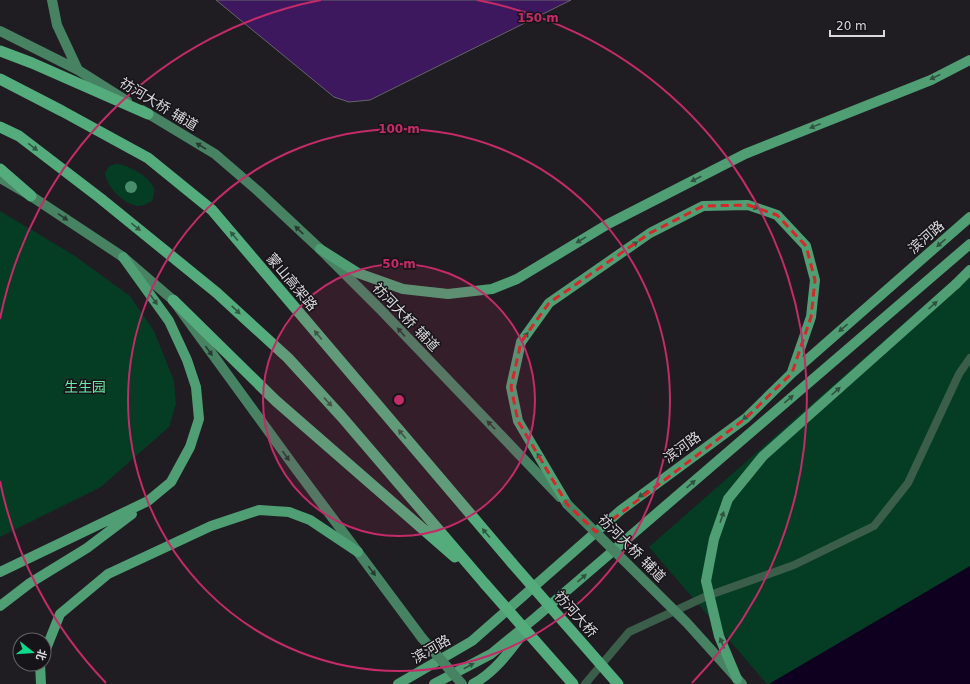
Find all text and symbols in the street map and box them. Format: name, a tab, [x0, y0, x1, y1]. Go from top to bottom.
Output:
text: 150 m	[517, 11, 559, 25]
scale bar	[830, 12, 884, 38]
text: 20 m	[836, 19, 867, 33]
street label: 祊河大桥 辅道	[117, 74, 201, 134]
one-way arrow	[929, 74, 941, 81]
text: 100 m	[378, 122, 420, 136]
one-way arrow	[808, 124, 820, 130]
one-way arrow	[195, 142, 207, 149]
one-way arrow	[28, 143, 39, 151]
one-way arrow	[690, 176, 702, 183]
one-way arrow	[747, 204, 759, 210]
one-way arrow	[58, 213, 69, 221]
street label: 滨河路	[905, 217, 947, 257]
one-way arrow	[130, 222, 141, 231]
one-way arrow	[295, 226, 304, 235]
one-way arrow	[229, 231, 238, 242]
one-way arrow	[575, 237, 587, 244]
one-way arrow	[935, 238, 946, 247]
one-way arrow	[628, 241, 638, 249]
street label: 蒙山高架路	[263, 250, 321, 314]
text: 50 m	[382, 257, 416, 271]
street label: 祊河大桥 辅道	[370, 280, 442, 354]
one-way arrow	[150, 294, 158, 305]
one-way arrow	[928, 300, 938, 310]
one-way arrow	[231, 305, 240, 314]
one-way arrow	[837, 324, 848, 333]
one-way arrow	[397, 327, 406, 337]
one-way arrow	[314, 331, 323, 340]
one-way arrow	[521, 332, 529, 342]
one-way arrow	[205, 345, 214, 356]
park label: 生生园	[64, 379, 106, 395]
one-way arrow	[831, 387, 841, 396]
centre of rings	[392, 393, 406, 407]
one-way arrow	[784, 394, 795, 403]
one-way arrow	[323, 397, 332, 407]
one-way arrow	[742, 411, 752, 421]
one-way arrow	[487, 420, 496, 430]
street label: 滨河路	[660, 428, 704, 466]
one-way arrow	[398, 429, 407, 440]
one-way arrow	[282, 450, 290, 461]
one-way arrow	[536, 453, 544, 463]
one-way arrow	[686, 479, 696, 488]
one-way arrow	[637, 490, 648, 498]
street label: 祊河大桥 辅道	[595, 511, 669, 585]
one-way arrow	[719, 511, 725, 523]
one-way arrow	[482, 528, 491, 539]
one-way arrow	[368, 566, 376, 577]
one-way arrow	[577, 573, 587, 582]
street label: 祊河大桥	[552, 588, 600, 640]
north arrow	[12, 632, 52, 672]
street label: 滨河路	[409, 632, 453, 666]
one-way arrow	[719, 636, 725, 648]
text: 北	[33, 648, 49, 662]
one-way arrow	[463, 662, 474, 669]

